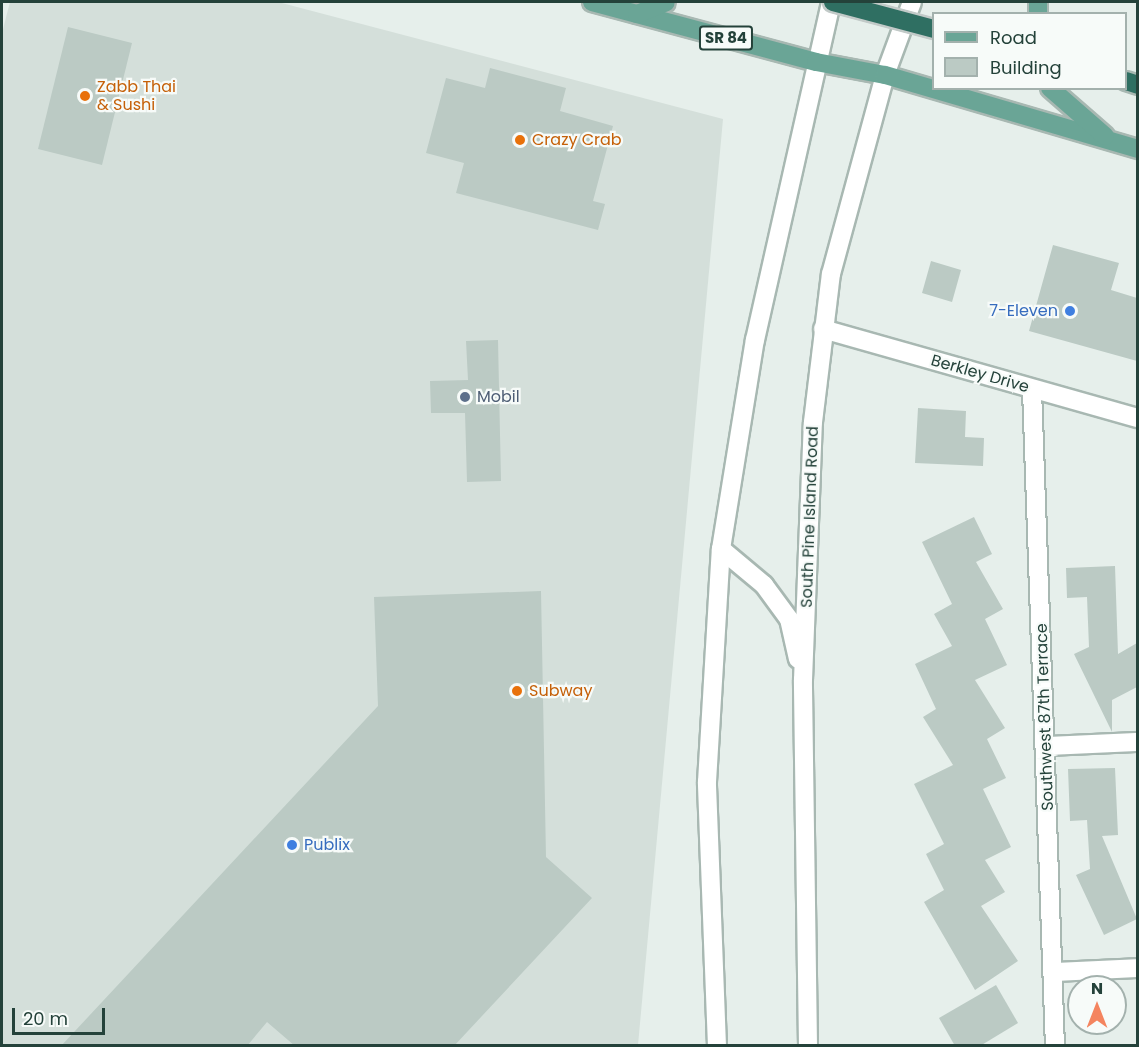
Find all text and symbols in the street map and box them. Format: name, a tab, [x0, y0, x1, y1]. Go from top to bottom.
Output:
legend	[932, 12, 1127, 90]
text: Road	[990, 25, 1037, 50]
road number: SR 84	[698, 26, 754, 50]
text: Building	[990, 55, 1062, 80]
place label: Zabb Thai & Sushi	[97, 77, 176, 115]
marker: Zabb Thai & Sushi	[78, 89, 92, 103]
place label: Crazy Crab	[532, 130, 622, 150]
marker: Crazy Crab	[513, 133, 527, 147]
place label: 7-Eleven	[989, 301, 1058, 321]
marker: 7-Eleven	[1063, 304, 1077, 318]
street label: Berkley Drive	[929, 351, 1031, 397]
place label: Mobil	[477, 387, 520, 407]
marker: Mobil	[458, 390, 472, 404]
street label: South Pine Island Road	[797, 426, 823, 608]
street label: Southwest 87th Terrace	[1032, 623, 1058, 811]
place label: Subway	[529, 681, 592, 701]
marker: Subway	[510, 684, 524, 698]
place label: Publix	[304, 835, 350, 855]
marker: Publix	[285, 838, 299, 852]
north arrow	[1067, 975, 1127, 1035]
text: N	[1091, 977, 1103, 1000]
scale bar	[15, 996, 108, 1034]
text: 20 m	[23, 1006, 68, 1031]

